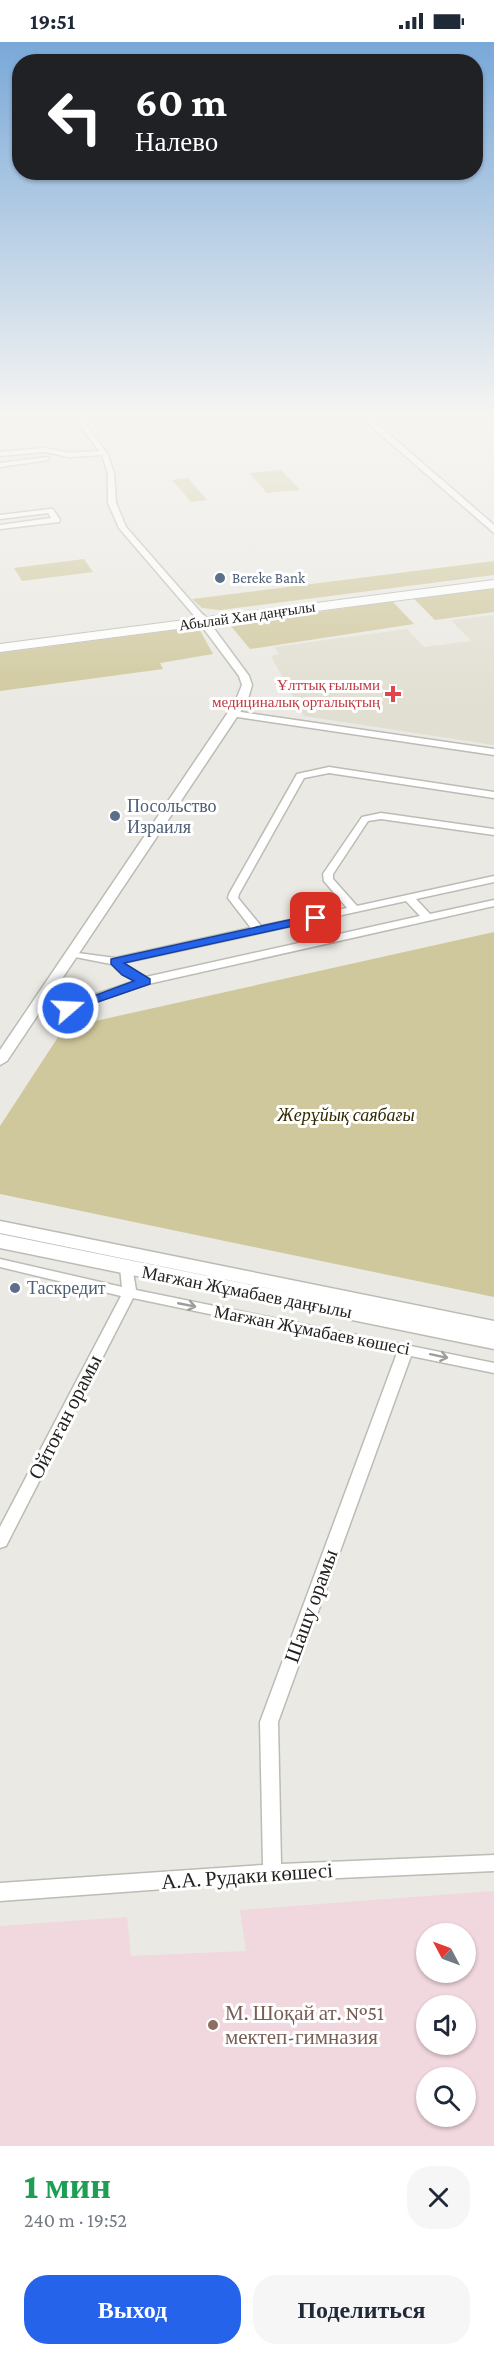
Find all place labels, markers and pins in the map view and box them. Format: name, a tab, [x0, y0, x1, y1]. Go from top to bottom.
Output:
place label: Bereke Bank	[232, 570, 306, 586]
marker: Bereke Bank	[213, 571, 227, 585]
place label: Ұлттық ғылыми медициналық орталықтың	[212, 677, 380, 710]
marker: Ұлттық ғылыми медициналық орталықтың	[384, 685, 402, 703]
place label: Посольство Израиля	[127, 796, 217, 837]
marker: Посольство Израиля	[108, 809, 122, 823]
pin	[290, 892, 341, 943]
place label: Таскредит	[27, 1278, 106, 1298]
marker: Таскредит	[8, 1281, 22, 1295]
place label: М. Шоқай ат. №51 мектеп-гимназия	[225, 2001, 384, 2049]
marker: М. Шоқай ат. №51 мектеп-гимназия	[206, 2018, 220, 2032]

